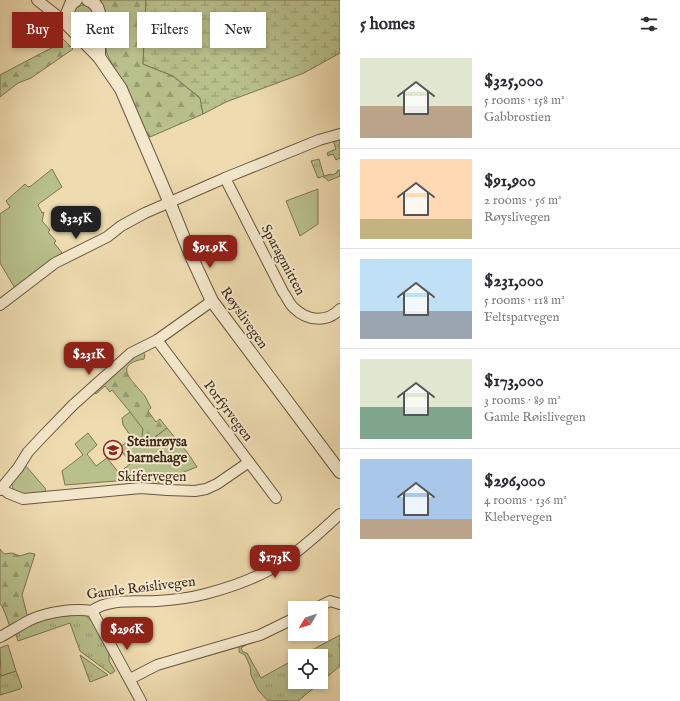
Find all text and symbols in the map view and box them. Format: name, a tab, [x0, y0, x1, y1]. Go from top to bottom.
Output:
chip: Buy	[12, 12, 63, 48]
chip: Rent	[71, 12, 129, 48]
chip: Filters	[137, 12, 202, 48]
chip: New	[210, 12, 266, 48]
icon: filters	[638, 13, 660, 35]
text: 5 homes	[360, 14, 415, 35]
text: $325,000	[484, 71, 543, 92]
icon: home	[392, 74, 440, 122]
text: 5 rooms · 158 m²	[484, 92, 565, 109]
text: Gabbrostien	[484, 109, 551, 126]
text: $91,900	[484, 171, 536, 192]
icon: home	[392, 175, 440, 223]
text: 2 rooms · 56 m²	[484, 192, 562, 209]
pin: $325K	[48, 206, 104, 240]
text: Røyslivegen	[484, 209, 550, 226]
text: $325K	[60, 210, 92, 227]
street label: Sparagmitten	[257, 222, 309, 299]
pin: $91.9K	[177, 235, 243, 269]
text: $91.9K	[192, 239, 228, 256]
text: $231,000	[484, 271, 544, 292]
icon: home	[392, 275, 440, 323]
street label: Røyslivegen	[216, 284, 272, 353]
text: 5 rooms · 118 m²	[484, 292, 565, 309]
text: Feltspatvegen	[484, 309, 559, 326]
pin: $231K	[61, 342, 117, 376]
text: $231K	[73, 346, 105, 363]
text: $173,000	[484, 371, 544, 392]
icon: home	[392, 375, 440, 423]
street label: Porfyrvegen	[199, 377, 257, 445]
text: 3 rooms · 89 m²	[484, 392, 561, 409]
text: Gamle Røislivegen	[484, 409, 586, 426]
place label: Steinrøysa barnehage	[126, 433, 188, 467]
school or university icon: Steinrøysa barnehage	[102, 439, 124, 461]
street label: Skifervegen	[117, 468, 187, 486]
text: $296,000	[484, 471, 546, 492]
icon: home	[392, 475, 440, 523]
text: 4 rooms · 136 m²	[484, 492, 567, 509]
text: Klebervegen	[484, 509, 552, 526]
pin: $173K	[247, 545, 303, 579]
text: $173K	[259, 549, 291, 566]
street label: Gamle Røislivegen	[86, 572, 197, 604]
north arrow	[288, 601, 328, 641]
map controls	[288, 601, 328, 689]
pin: $296K	[99, 617, 155, 651]
text: $296K	[110, 621, 144, 638]
button: locate	[288, 649, 328, 689]

